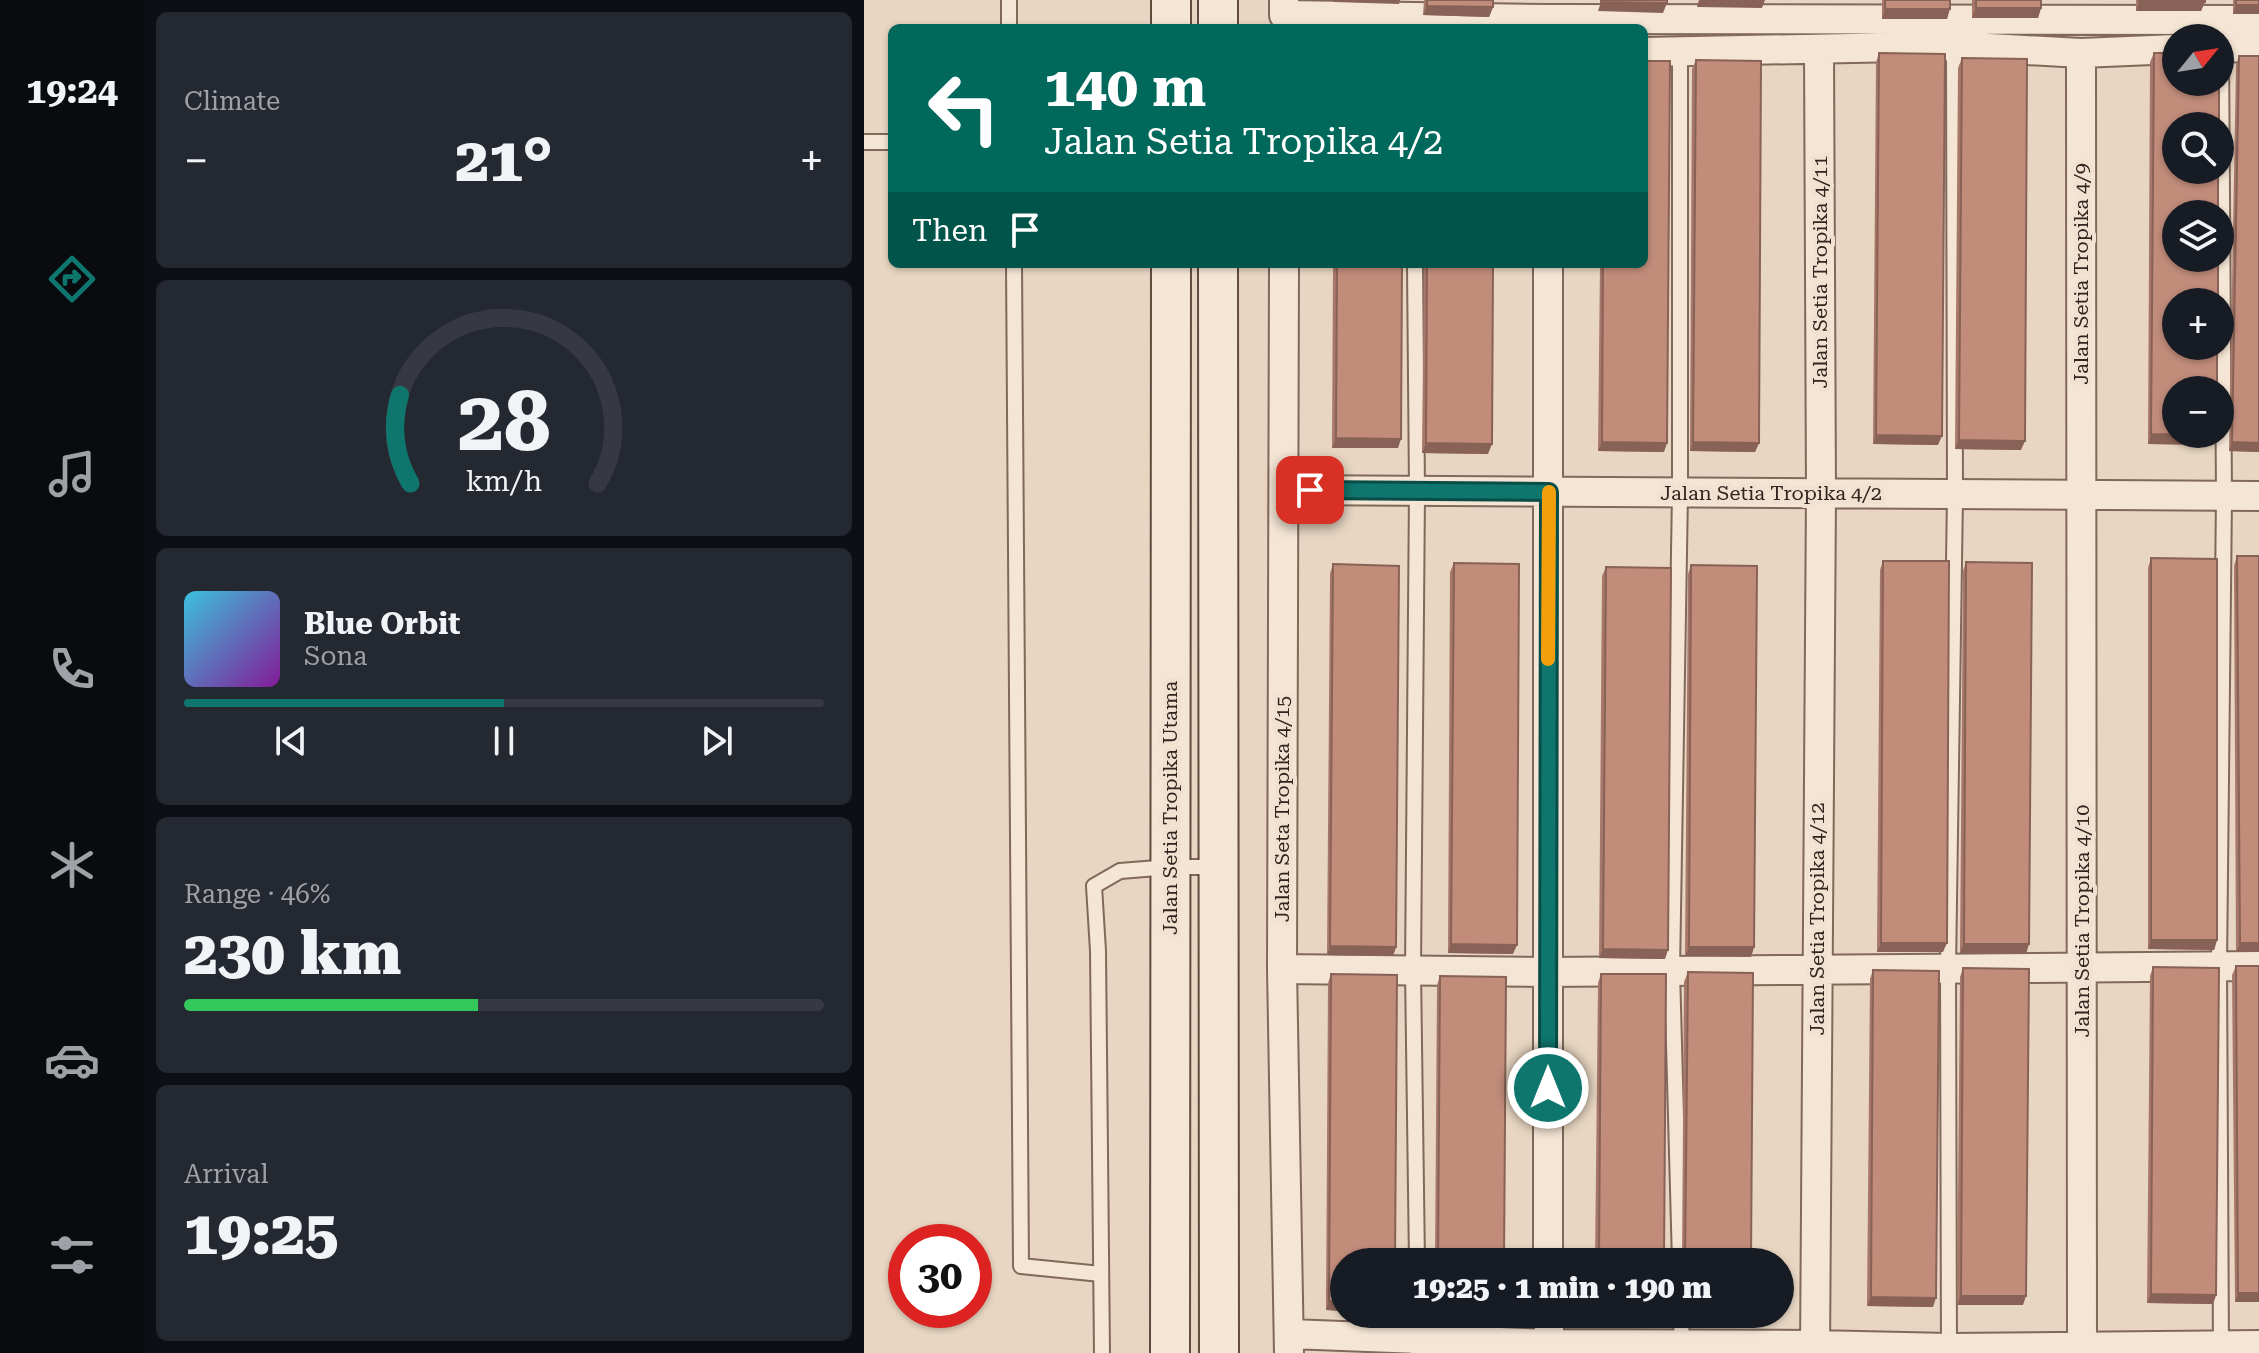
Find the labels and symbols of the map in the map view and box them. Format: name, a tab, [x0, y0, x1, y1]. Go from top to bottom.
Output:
north arrow	[2162, 24, 2234, 96]
street label: Jalan Setia Tropika 4/11	[1808, 156, 1832, 388]
street label: Jalan Setia Tropika 4/9	[2069, 163, 2093, 385]
pin	[1276, 456, 1344, 524]
street label: Jalan Setia Tropika 4/2	[1660, 481, 1882, 505]
street label: Jalan Setia Tropika Utama	[1158, 681, 1182, 935]
street label: Jalan Seta Tropika 4/15	[1270, 696, 1294, 922]
street label: Jalan Setia Tropika 4/12	[1805, 803, 1829, 1035]
street label: Jalan Setia Tropika 4/10	[2070, 805, 2094, 1037]
position arrow	[1506, 1046, 1590, 1130]
speed limit sign: 30	[888, 1224, 992, 1328]

